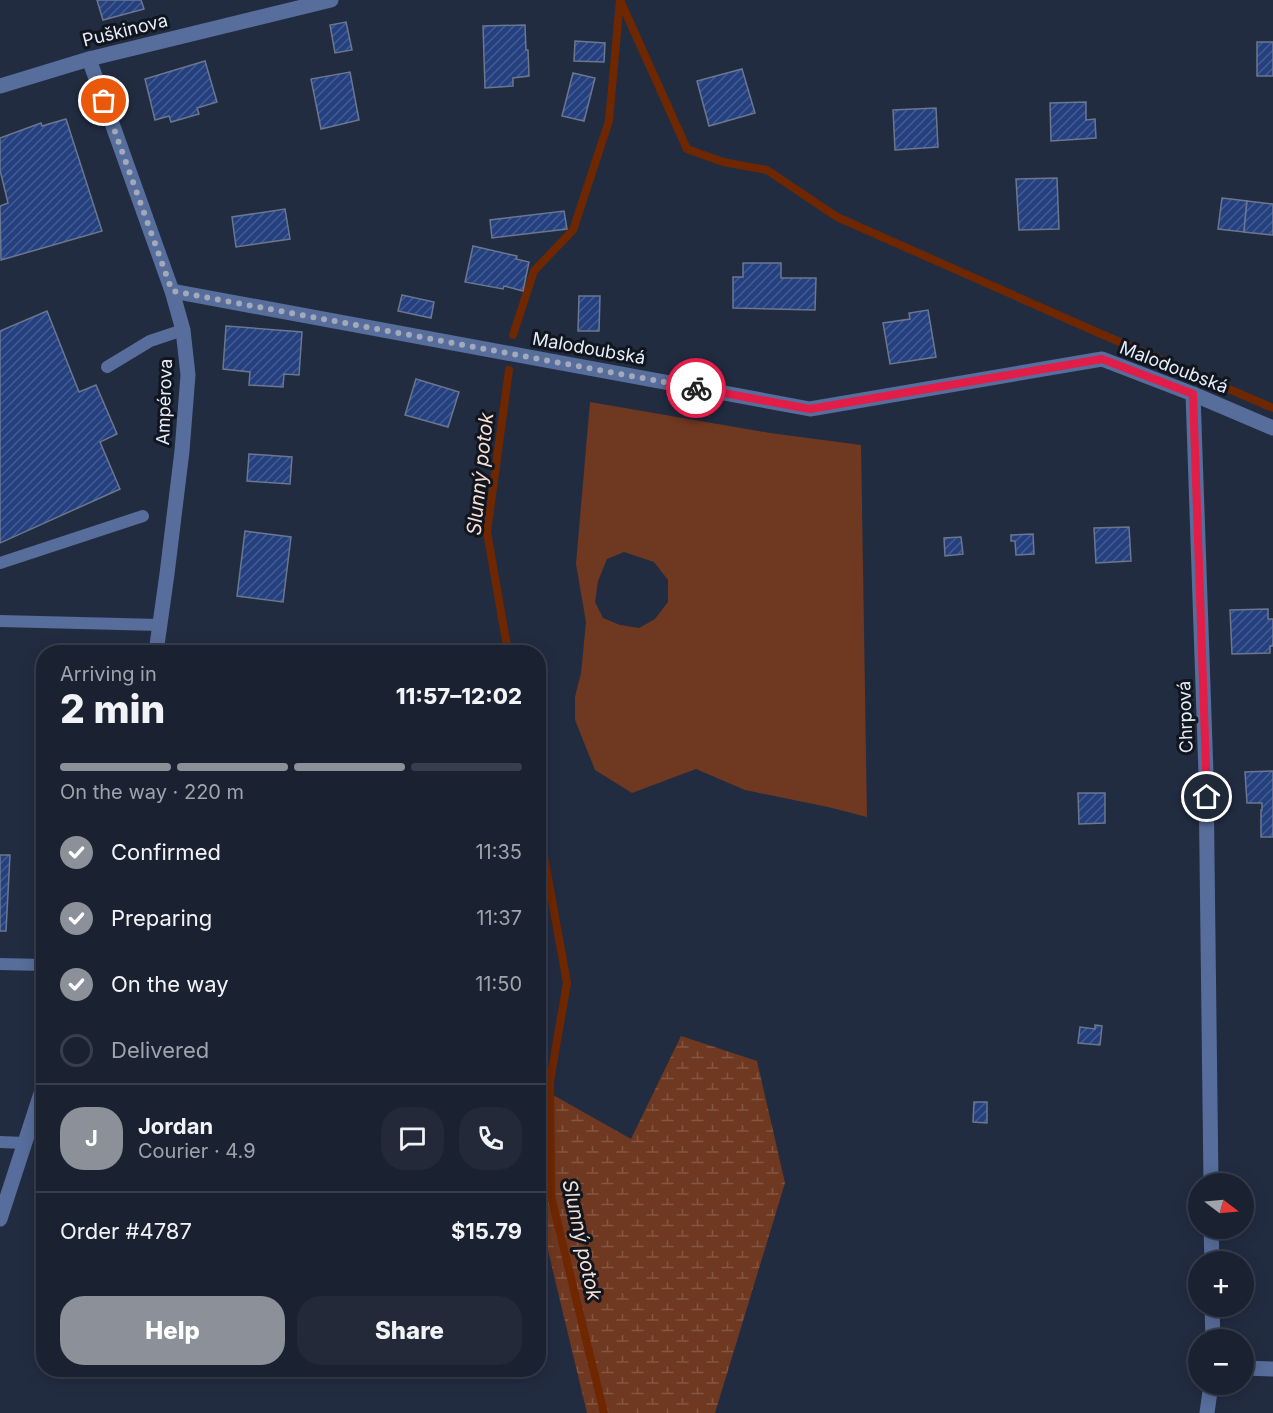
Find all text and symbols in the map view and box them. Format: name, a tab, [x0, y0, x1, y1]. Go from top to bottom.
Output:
street label: Puškinova	[80, 9, 170, 51]
pin	[78, 75, 129, 126]
icon: bag	[87, 84, 120, 117]
street label: Malodoubská	[531, 328, 647, 368]
street label: Malodoubská	[1117, 337, 1231, 397]
street label: Ampérova	[152, 358, 176, 446]
courier	[666, 358, 726, 418]
icon: bike	[680, 372, 713, 405]
water label: Slunný potok	[462, 410, 498, 537]
text: Arriving in	[60, 662, 157, 686]
street label: Chrpová	[1173, 680, 1197, 754]
text: 11:57–12:02	[396, 683, 522, 709]
text: 2 min	[60, 685, 165, 732]
pin	[1181, 771, 1232, 822]
text: On the way · 220 m	[60, 780, 244, 804]
icon: home	[1190, 780, 1223, 813]
icon: check	[60, 836, 93, 869]
text: Confirmed	[111, 839, 221, 865]
text: 11:35	[475, 840, 522, 864]
icon: check	[60, 902, 93, 935]
text: Preparing	[111, 905, 212, 931]
text: 11:37	[476, 906, 522, 930]
icon: check	[60, 968, 93, 1001]
text: On the way	[111, 971, 229, 997]
text: 11:50	[475, 972, 522, 996]
text: Delivered	[111, 1037, 209, 1063]
button: chat	[381, 1107, 444, 1170]
button: phone	[459, 1107, 522, 1170]
text: Jordan	[138, 1113, 213, 1139]
text: J	[85, 1125, 98, 1151]
text: Courier · 4.9	[138, 1139, 256, 1163]
north arrow	[1188, 1173, 1254, 1239]
map controls	[1188, 1173, 1254, 1395]
water label: Slunný potok	[557, 1177, 607, 1304]
text: Order #4787	[60, 1218, 192, 1244]
text: $15.79	[451, 1218, 522, 1244]
button: +	[1188, 1251, 1254, 1317]
button: Help	[60, 1296, 285, 1365]
button: Share	[297, 1296, 522, 1365]
button: −	[1188, 1329, 1254, 1395]

